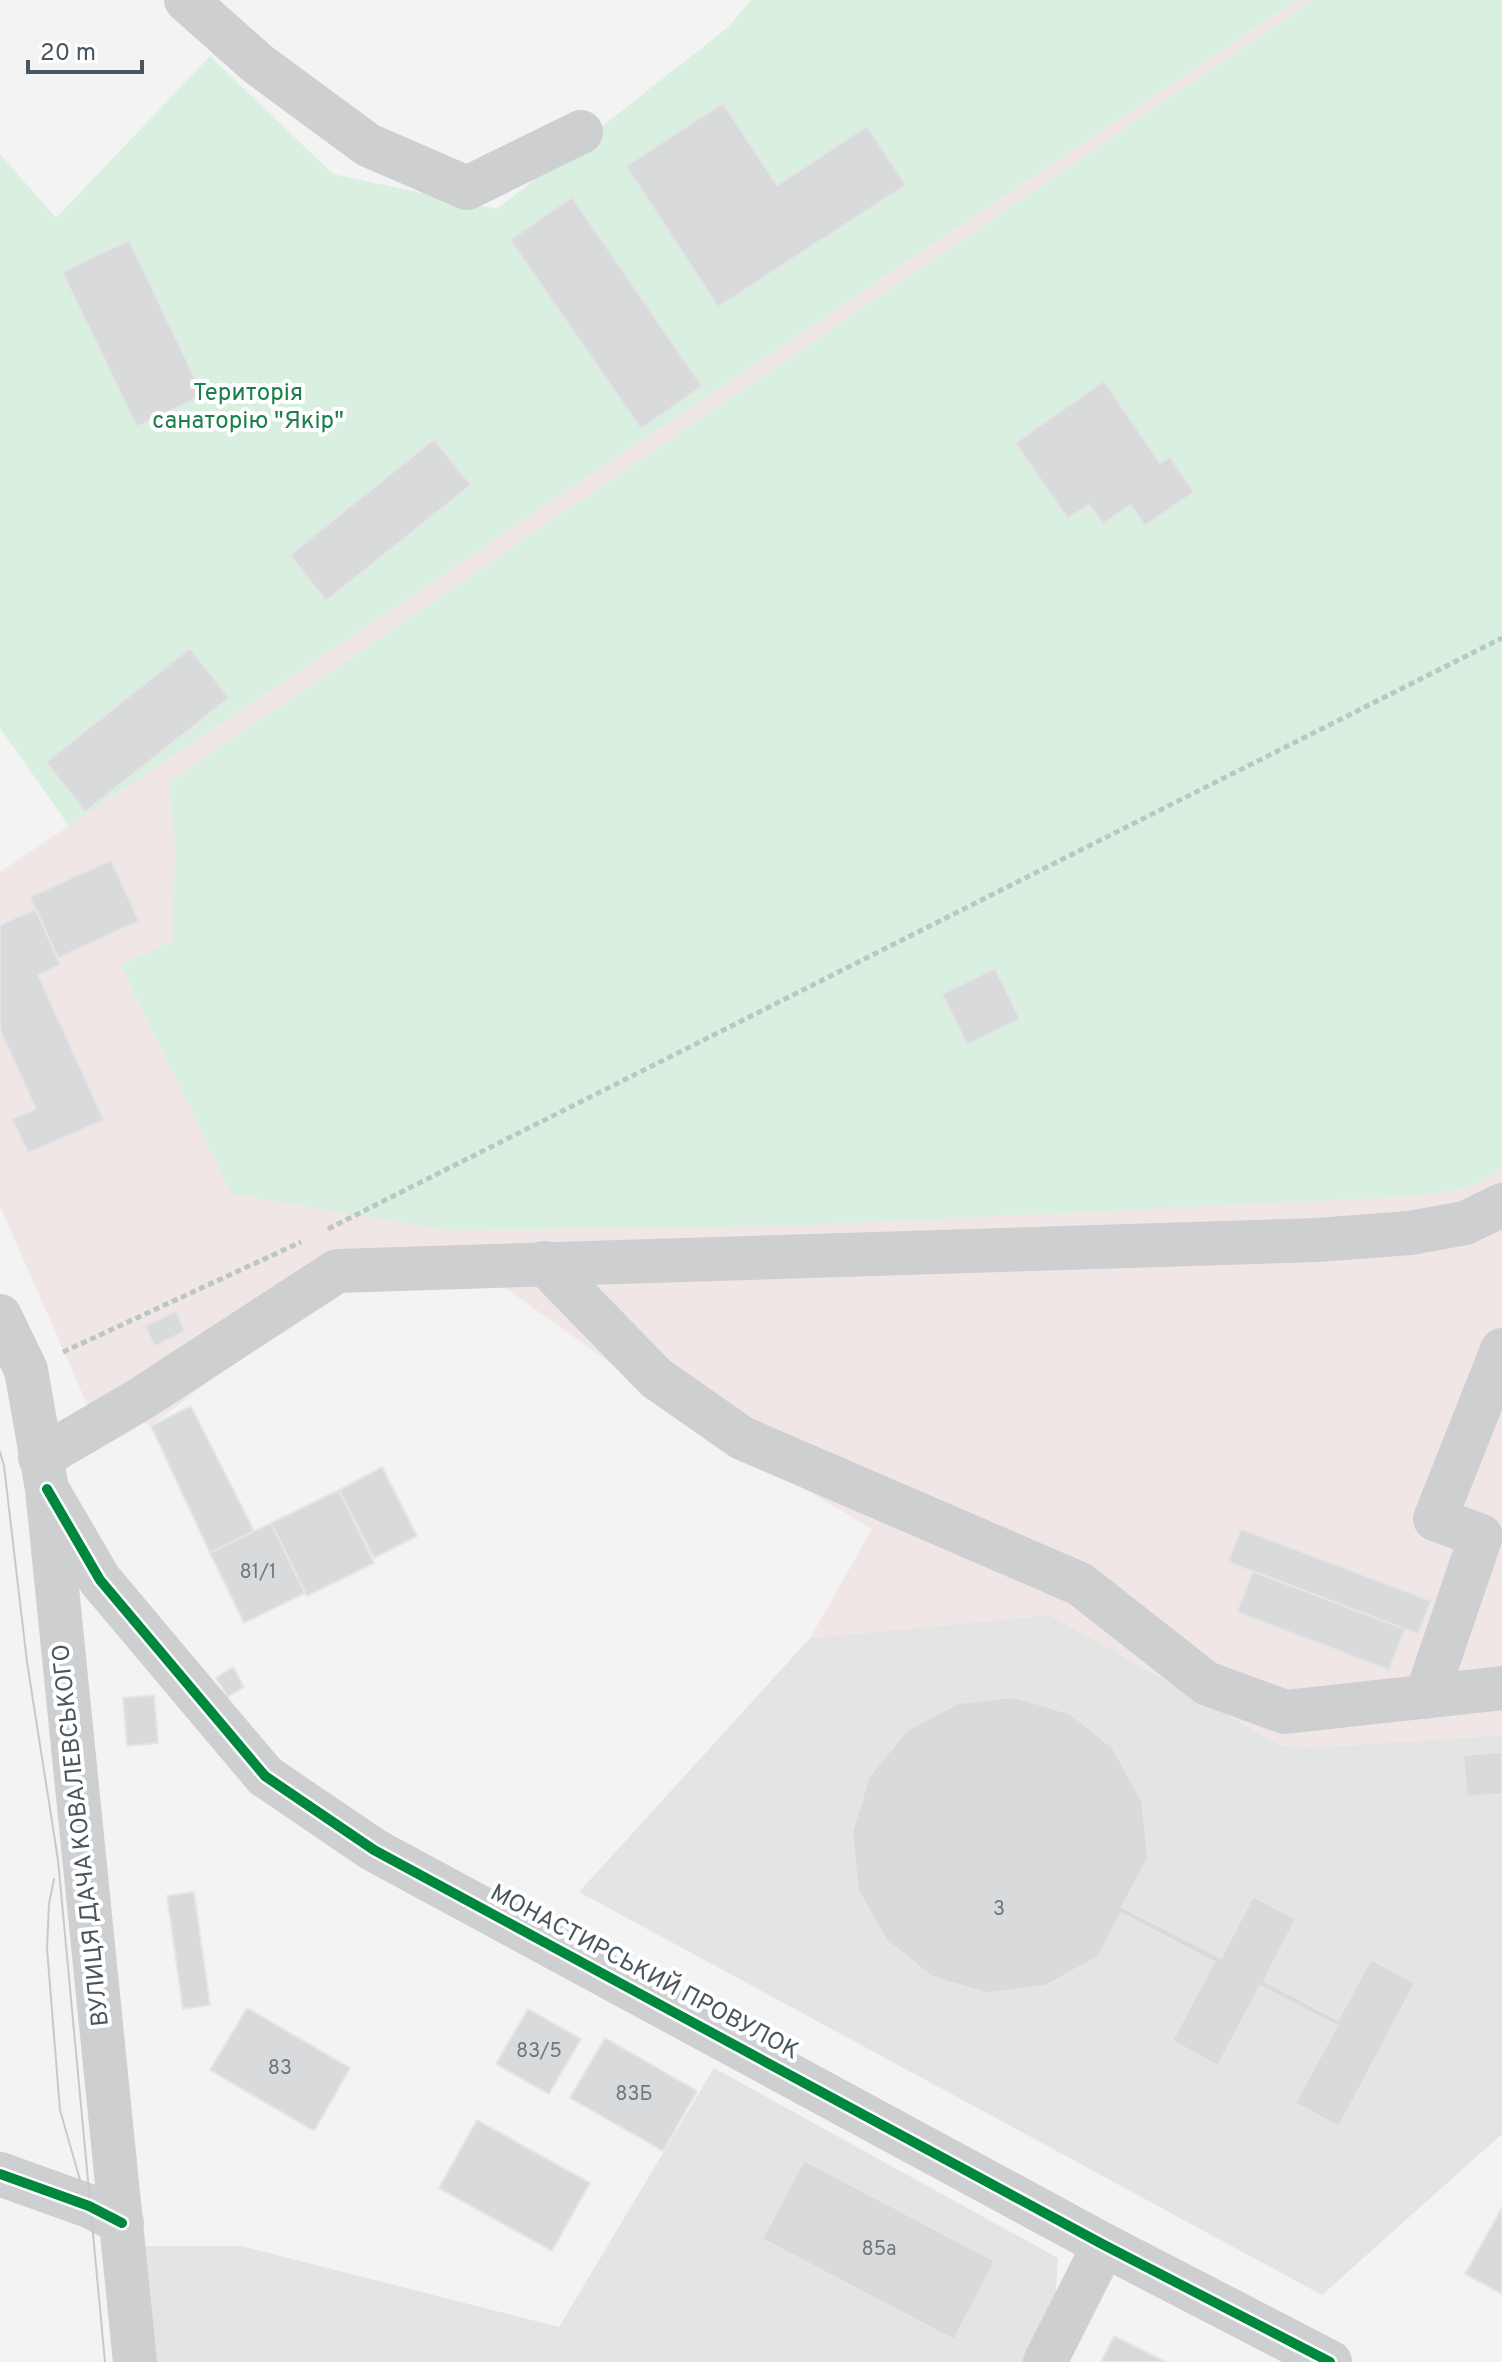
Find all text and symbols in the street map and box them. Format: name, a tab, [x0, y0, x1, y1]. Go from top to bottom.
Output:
scale bar	[28, 24, 142, 74]
text: 20 m	[40, 39, 96, 69]
park label: Територія санаторію "Якір"	[152, 379, 344, 437]
house number: 81/1	[240, 1560, 276, 1586]
street label: ВУЛИЦЯ ДАЧА КОВАЛЕВСЬКОГО	[47, 1642, 117, 2028]
street label: МОНАСТИРСЬКИЙ ПРОВУЛОК	[484, 1877, 805, 2067]
house number: 3	[993, 1897, 1005, 1923]
house number: 83/5	[516, 2039, 562, 2065]
house number: 83	[268, 2056, 292, 2082]
house number: 83Б	[615, 2082, 653, 2108]
house number: 85а	[861, 2237, 897, 2263]

